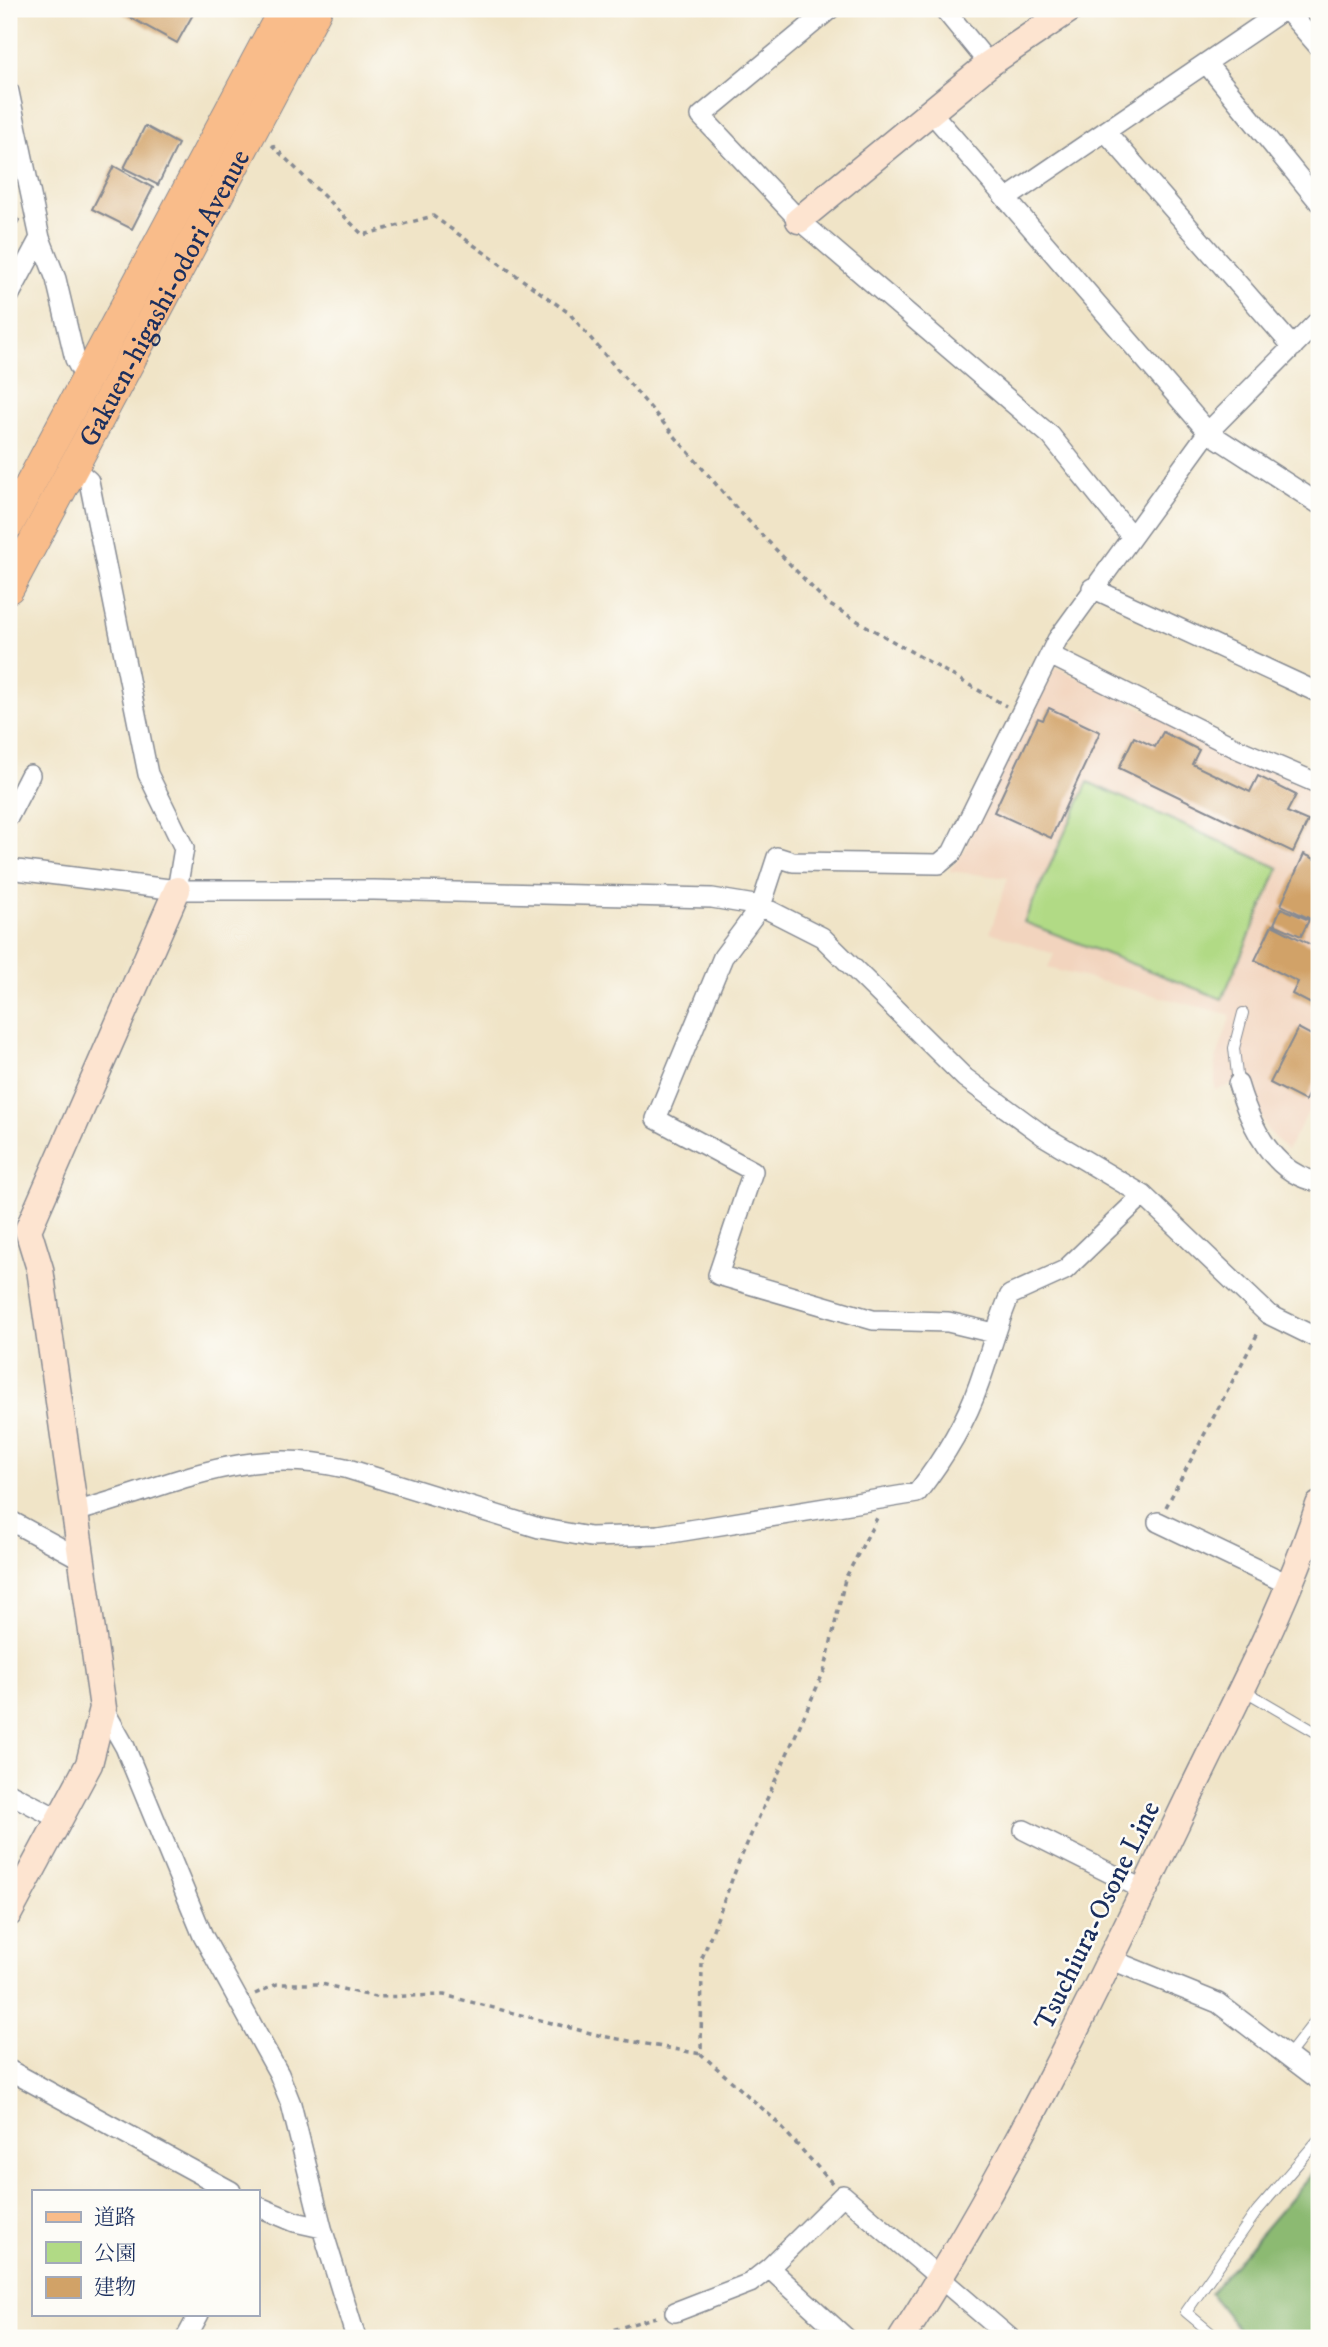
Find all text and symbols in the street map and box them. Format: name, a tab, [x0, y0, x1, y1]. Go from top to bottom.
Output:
street label: Gakuen-higashi-odori Avenue	[71, 143, 258, 453]
street label: Tsuchiura-Osone Line	[1027, 1795, 1168, 2036]
legend	[32, 2190, 259, 2316]
text: 道路	[94, 2205, 136, 2231]
text: 公園	[94, 2241, 136, 2267]
text: 建物	[94, 2275, 136, 2301]

